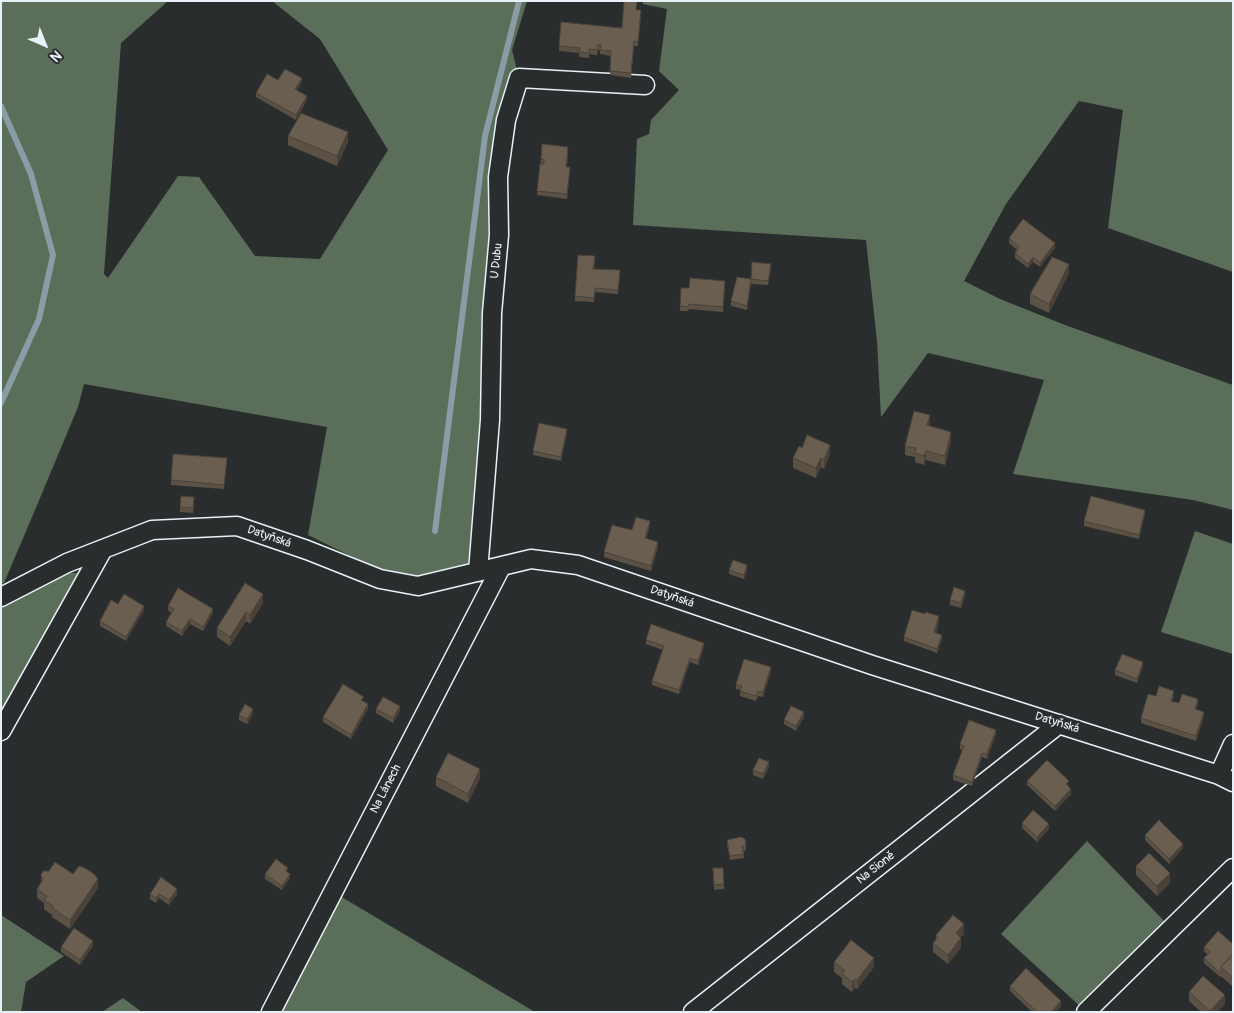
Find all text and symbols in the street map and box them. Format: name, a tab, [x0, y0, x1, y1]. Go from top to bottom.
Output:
north arrow	[20, 20, 70, 70]
text: N	[46, 47, 65, 66]
street label: U Dubu	[488, 242, 506, 280]
street label: Datyňská	[245, 523, 293, 551]
street label: Datyňská	[648, 583, 696, 611]
street label: Datyňská	[1033, 709, 1081, 737]
street label: Na Lánech	[368, 762, 404, 816]
street label: Na Sioně	[854, 848, 898, 888]

